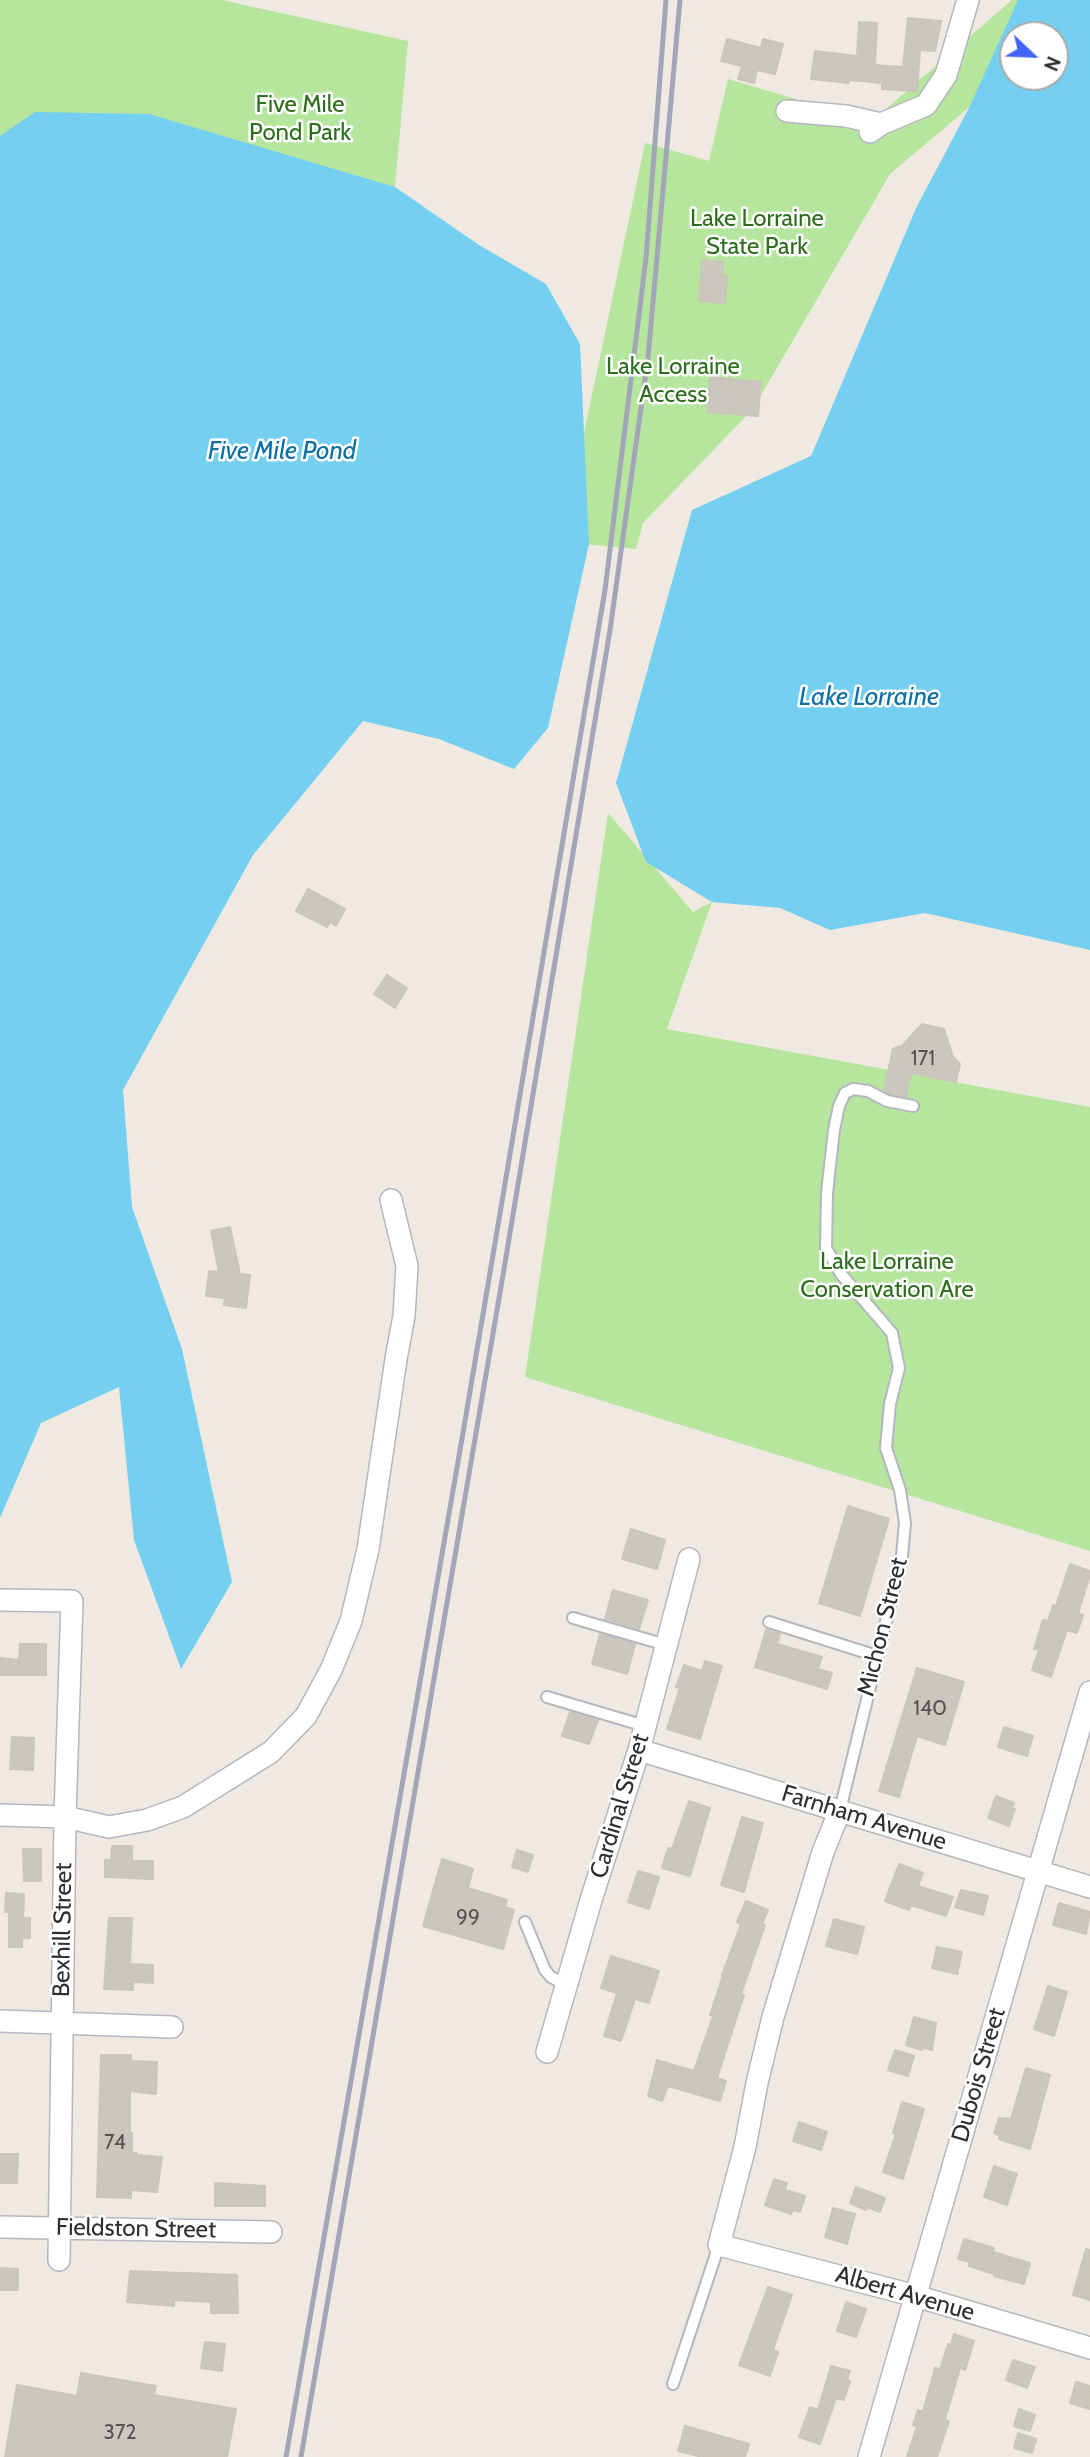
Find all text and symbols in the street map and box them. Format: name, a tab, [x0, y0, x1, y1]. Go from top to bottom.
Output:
north arrow	[999, 21, 1069, 91]
text: N	[1039, 53, 1065, 74]
park label: Five Mile Pond Park	[249, 91, 351, 147]
park label: Lake Lorraine State Park	[690, 205, 824, 261]
park label: Lake Lorraine Access	[606, 353, 740, 409]
water label: Five Mile Pond	[208, 435, 356, 467]
water label: Lake Lorraine	[799, 681, 939, 713]
house number: 171	[911, 1046, 935, 1072]
park label: Lake Lorraine Conservation Are	[800, 1248, 974, 1304]
street label: Michon Street	[852, 1555, 914, 1699]
house number: 140	[913, 1696, 947, 1722]
street label: Cardinal Street	[584, 1730, 656, 1882]
street label: Farnham Avenue	[778, 1779, 950, 1857]
street label: Bexhill Street	[47, 1863, 79, 1997]
house number: 99	[456, 1905, 480, 1931]
street label: Dubois Street	[946, 2004, 1012, 2146]
house number: 74	[104, 2130, 126, 2156]
street label: Fieldston Street	[56, 2213, 216, 2245]
street label: Albert Avenue	[832, 2260, 978, 2328]
house number: 372	[104, 2420, 136, 2446]

